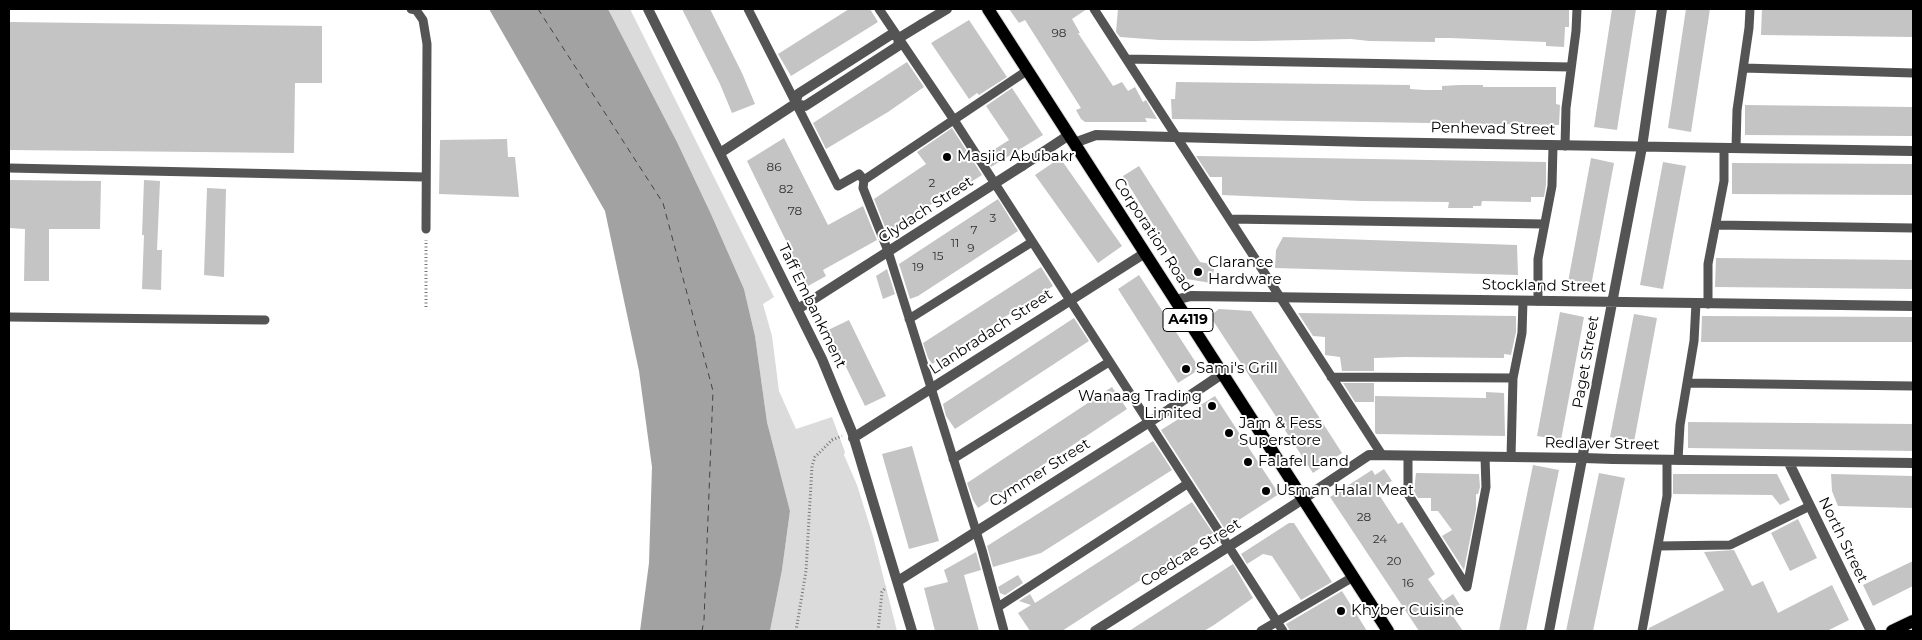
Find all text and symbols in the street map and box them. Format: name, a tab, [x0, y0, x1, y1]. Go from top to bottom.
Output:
house number: 98	[1052, 26, 1066, 40]
street label: Penhevad Street	[1430, 119, 1556, 139]
place label: Masjid Abubakr	[957, 148, 1075, 166]
marker: Masjid Abubakr	[941, 151, 953, 163]
house number: 86	[767, 160, 781, 174]
street label: Clydach Street	[875, 173, 977, 247]
street label: Corporation Road	[1109, 175, 1197, 295]
house number: 2	[929, 176, 935, 190]
house number: 82	[779, 182, 793, 196]
house number: 78	[788, 204, 802, 218]
house number: 3	[990, 211, 996, 225]
house number: 7	[970, 223, 978, 237]
house number: 11	[951, 236, 959, 250]
street label: Taff Embankment	[774, 241, 850, 371]
house number: 9	[967, 241, 975, 255]
house number: 15	[932, 249, 944, 263]
place label: Clarance Hardware	[1208, 254, 1282, 289]
house number: 19	[912, 260, 924, 274]
marker: Clarance Hardware	[1192, 266, 1204, 278]
street label: Stockland Street	[1482, 276, 1606, 296]
street label: Llanbradach Street	[926, 285, 1056, 379]
road number: A4119	[1163, 308, 1213, 332]
street label: Paget Street	[1569, 314, 1603, 410]
place label: Sami's Grill	[1196, 360, 1278, 378]
marker: Sami's Grill	[1180, 363, 1192, 375]
place label: Wanaag Trading Limited	[1078, 388, 1202, 423]
marker: Wanaag Trading Limited	[1206, 400, 1218, 412]
place label: Jam & Fess Superstore	[1239, 415, 1322, 450]
marker: Jam & Fess Superstore	[1223, 427, 1235, 439]
street label: Redlaver Street	[1544, 434, 1660, 454]
street label: Cymmer Street	[986, 435, 1094, 511]
place label: Falafel Land	[1258, 453, 1349, 471]
marker: Falafel Land	[1242, 456, 1254, 468]
place label: Usman Halal Meat	[1276, 482, 1414, 500]
marker: Usman Halal Meat	[1260, 485, 1272, 497]
street label: North Street	[1814, 494, 1872, 586]
house number: 28	[1357, 510, 1371, 524]
street label: Coedcae Street	[1138, 515, 1244, 591]
house number: 24	[1373, 532, 1387, 546]
house number: 20	[1387, 554, 1401, 568]
house number: 16	[1402, 576, 1414, 590]
place label: Khyber Cuisine	[1351, 602, 1464, 620]
marker: Khyber Cuisine	[1335, 605, 1347, 617]

